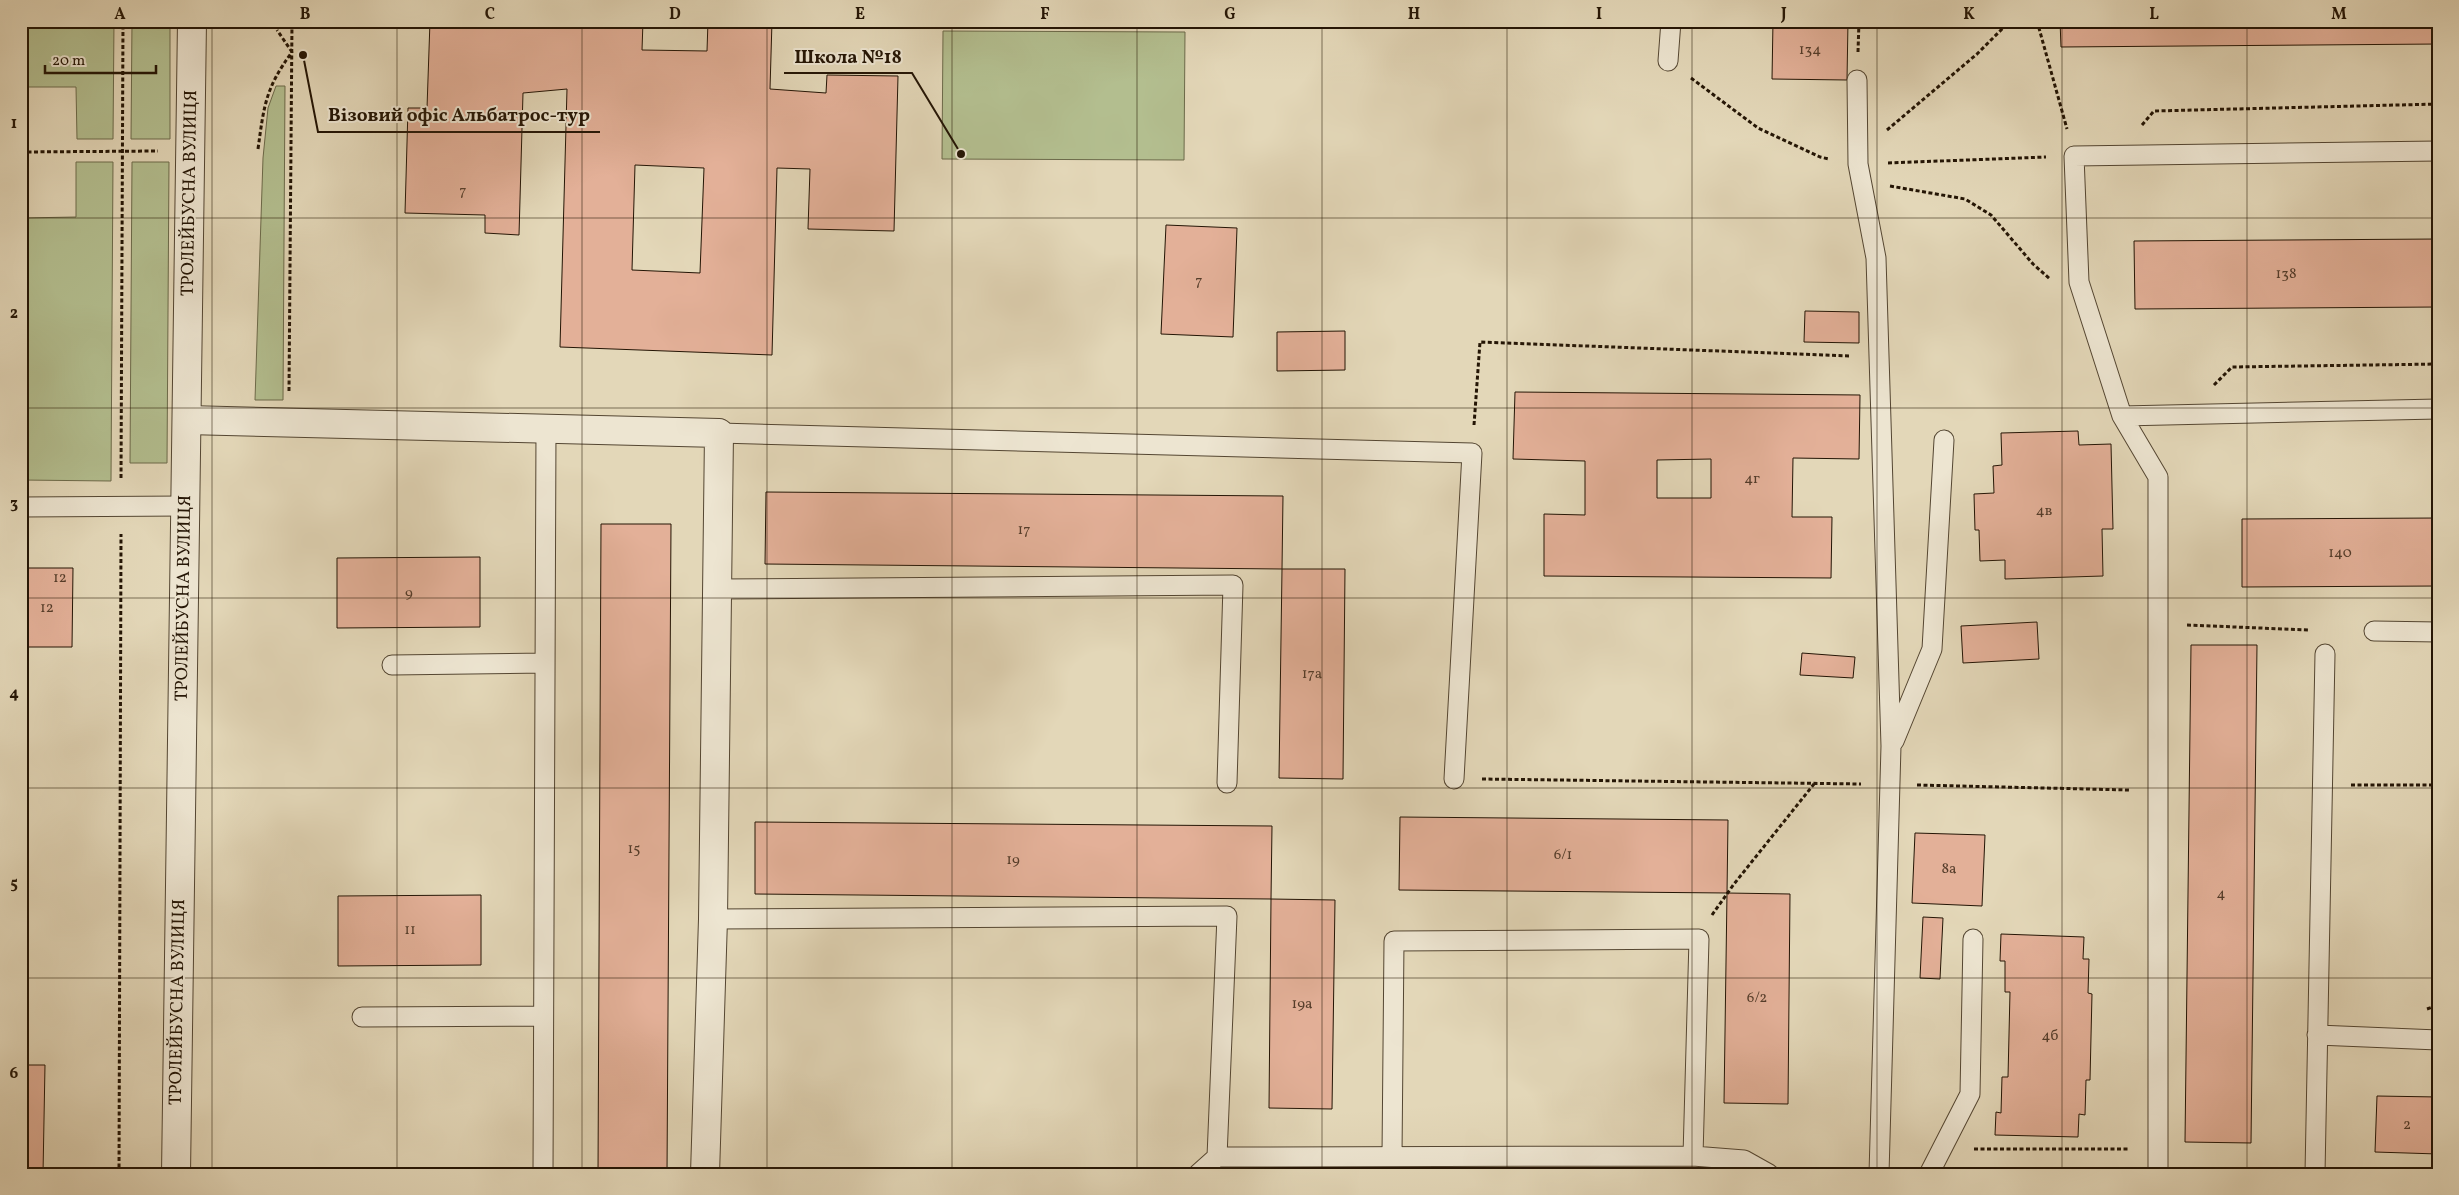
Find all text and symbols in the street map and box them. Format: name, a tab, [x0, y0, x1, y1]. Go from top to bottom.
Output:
text: A	[114, 4, 126, 26]
text: B	[300, 4, 311, 26]
text: C	[485, 4, 495, 26]
text: D	[669, 4, 681, 26]
text: E	[855, 4, 865, 26]
text: F	[1040, 4, 1050, 26]
text: G	[1224, 4, 1236, 26]
text: H	[1408, 4, 1420, 26]
text: I	[1596, 4, 1602, 26]
text: J	[1780, 4, 1787, 26]
text: K	[1963, 4, 1975, 26]
text: L	[2149, 4, 2159, 26]
text: M	[2331, 4, 2347, 26]
callout: Школа №18	[784, 39, 912, 73]
house number: 134	[1799, 40, 1821, 61]
scale bar	[45, 42, 156, 74]
text: Школа №18	[794, 45, 902, 71]
text: 20 m	[52, 51, 85, 72]
street label: ТРОЛЕЙБУСНА ВУЛИЦЯ	[176, 90, 204, 296]
callout: Візовий офіс Альбатрос-тур	[318, 98, 600, 132]
text: Візовий офіс Альбатрос-тур	[328, 103, 590, 129]
text: 1	[11, 113, 17, 135]
house number: 7	[459, 181, 467, 202]
house number: 138	[2275, 264, 2297, 285]
house number: 7	[1195, 271, 1203, 292]
text: 2	[10, 303, 18, 325]
house number: 4г	[1744, 469, 1760, 490]
text: 3	[10, 493, 18, 515]
street label: ТРОЛЕЙБУСНА ВУЛИЦЯ	[170, 495, 198, 701]
house number: 4в	[2036, 501, 2052, 522]
house number: 17	[1017, 520, 1031, 541]
house number: 140	[2328, 543, 2352, 564]
house number: 12	[53, 568, 67, 589]
house number: 9	[405, 583, 413, 604]
house number: 12	[40, 598, 54, 619]
house number: 17а	[1302, 664, 1322, 685]
text: 4	[9, 683, 19, 705]
house number: 15	[627, 839, 641, 860]
house number: 6/1	[1554, 845, 1572, 866]
house number: 19	[1006, 850, 1020, 871]
house number: 8а	[1941, 859, 1957, 880]
text: 5	[10, 873, 18, 895]
house number: 4	[2217, 884, 2226, 905]
street label: ТРОЛЕЙБУСНА ВУЛИЦЯ	[164, 899, 192, 1105]
house number: 11	[404, 920, 416, 941]
house number: 6/2	[1747, 988, 1767, 1009]
house number: 19а	[1291, 994, 1313, 1015]
house number: 4б	[2042, 1026, 2059, 1047]
text: 6	[10, 1063, 19, 1085]
house number: 2	[2403, 1115, 2411, 1136]

